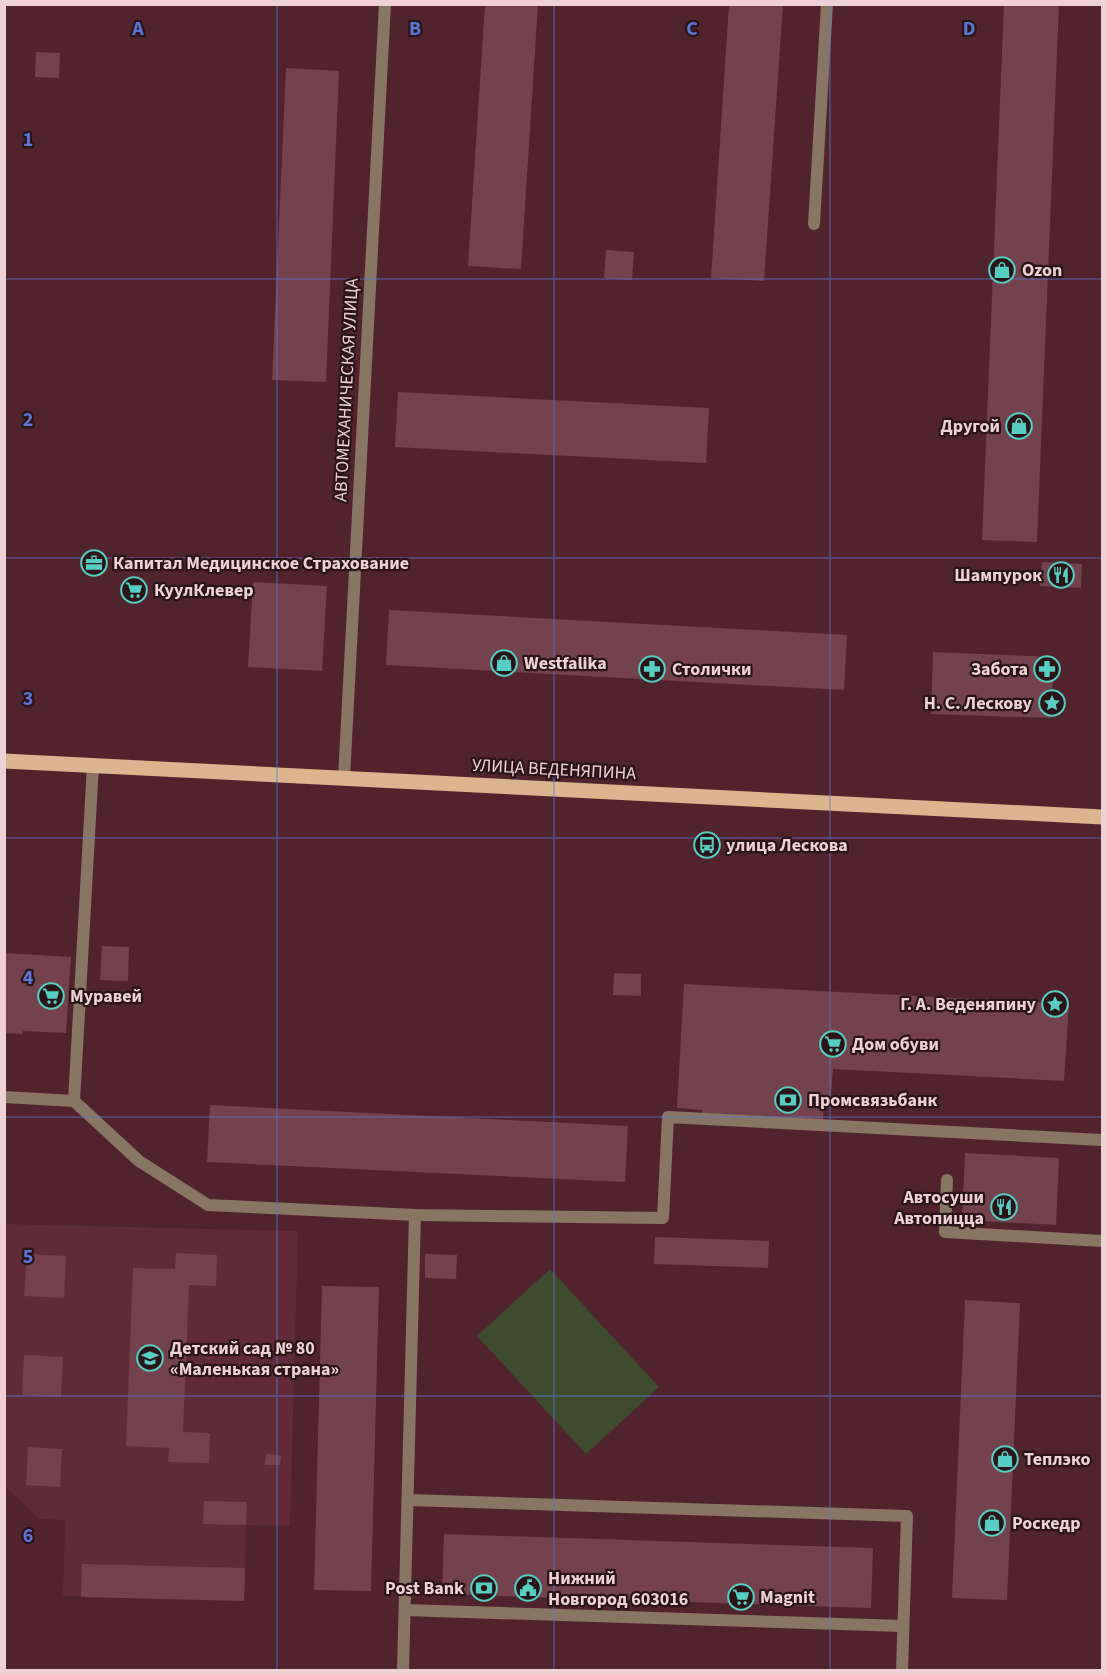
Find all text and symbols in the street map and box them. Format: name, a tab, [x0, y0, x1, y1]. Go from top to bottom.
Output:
text: A	[131, 15, 144, 43]
text: B	[409, 15, 421, 43]
text: C	[686, 15, 698, 43]
text: D	[963, 15, 975, 43]
text: 1	[23, 126, 33, 154]
shop icon: Ozon	[987, 255, 1017, 285]
place label: Ozon	[1022, 258, 1062, 283]
street label: АВТОМЕХАНИЧЕСКАЯ УЛИЦА	[328, 277, 365, 502]
text: 2	[23, 406, 33, 434]
shop icon: Другой	[1004, 411, 1034, 441]
place label: Другой	[940, 414, 1000, 439]
office icon: Капитал Медицинское Страхование	[79, 548, 109, 578]
place label: Капитал Медицинское Страхование	[113, 551, 409, 576]
restaurant icon: Шампурок	[1046, 560, 1076, 590]
place label: Шампурок	[954, 563, 1042, 588]
supermarket icon: КуулКлевер	[119, 575, 149, 605]
place label: КуулКлевер	[154, 578, 254, 603]
shop icon: Westfalika	[489, 648, 519, 678]
place label: Westfalika	[524, 651, 607, 676]
pharmacy icon: Столички	[637, 654, 667, 684]
pharmacy icon: Забота	[1032, 654, 1062, 684]
place label: Столички	[672, 657, 751, 682]
place label: Забота	[971, 657, 1028, 682]
text: 3	[23, 685, 33, 713]
place icon: Н. С. Лескову	[1037, 688, 1067, 718]
place label: Н. С. Лескову	[924, 691, 1033, 716]
street label: УЛИЦА ВЕДЕНЯПИНА	[471, 753, 637, 786]
bus stop icon: улица Лескова	[692, 830, 722, 860]
place label: улица Лескова	[726, 833, 848, 858]
text: 4	[23, 964, 34, 992]
supermarket icon: Муравей	[36, 981, 66, 1011]
place label: Муравей	[70, 984, 142, 1009]
place icon: Г. А. Веденяпину	[1040, 989, 1070, 1019]
place label: Г. А. Веденяпину	[900, 992, 1037, 1017]
supermarket icon: Дом обуви	[818, 1029, 848, 1059]
place label: Дом обуви	[852, 1032, 939, 1057]
bank icon: Промсвязьбанк	[773, 1085, 803, 1115]
place label: Промсвязьбанк	[808, 1088, 937, 1113]
place label: Автосуши Автопицца	[893, 1185, 984, 1231]
restaurant icon: Автосуши Автопицца	[989, 1192, 1019, 1222]
text: 5	[23, 1243, 33, 1271]
place label: Детский сад № 80 «Маленькая страна»	[170, 1336, 339, 1382]
school or university icon: Детский сад № 80 «Маленькая страна»	[135, 1343, 165, 1373]
shop icon: Теплэко	[990, 1444, 1020, 1474]
place label: Теплэко	[1024, 1447, 1090, 1472]
shop icon: Роскедр	[977, 1508, 1007, 1538]
place label: Роскедр	[1012, 1511, 1080, 1536]
text: 6	[23, 1522, 33, 1550]
place label: Нижний Новгород 603016	[548, 1566, 688, 1612]
bank icon: Post Bank	[469, 1573, 499, 1603]
public building icon: Нижний Новгород 603016	[513, 1573, 543, 1603]
place label: Post Bank	[385, 1576, 464, 1601]
supermarket icon: Magnit	[726, 1582, 756, 1612]
place label: Magnit	[760, 1585, 815, 1610]

